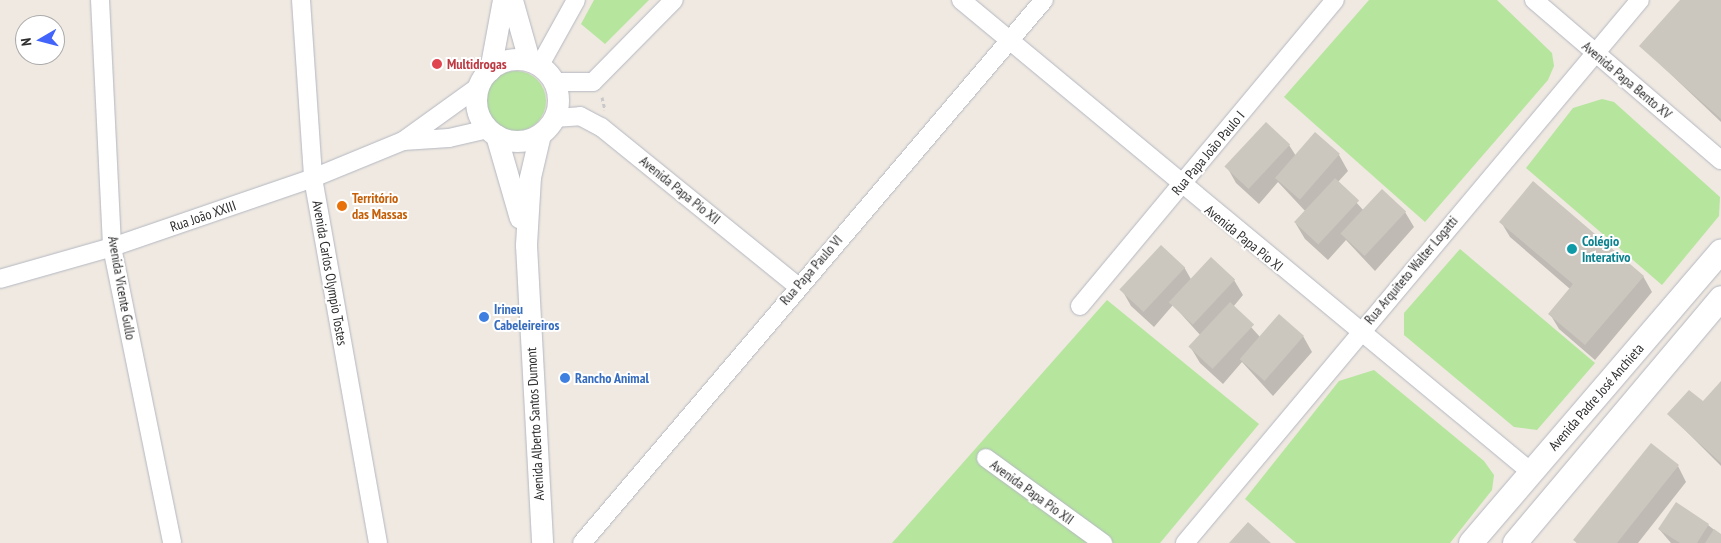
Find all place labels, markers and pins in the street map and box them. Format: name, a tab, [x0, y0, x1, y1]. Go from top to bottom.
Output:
place label: Multidrogas	[447, 56, 507, 72]
marker: Multidrogas	[431, 58, 443, 70]
place label: Território das Massas	[352, 190, 407, 222]
marker: Território das Massas	[336, 200, 348, 212]
place label: Colégio Interativo	[1582, 233, 1631, 266]
marker: Colégio Interativo	[1566, 243, 1578, 255]
place label: Irineu Cabeleireiros	[494, 301, 559, 334]
marker: Irineu Cabeleireiros	[478, 311, 490, 323]
place label: Rancho Animal	[575, 370, 649, 386]
marker: Rancho Animal	[559, 372, 571, 384]

